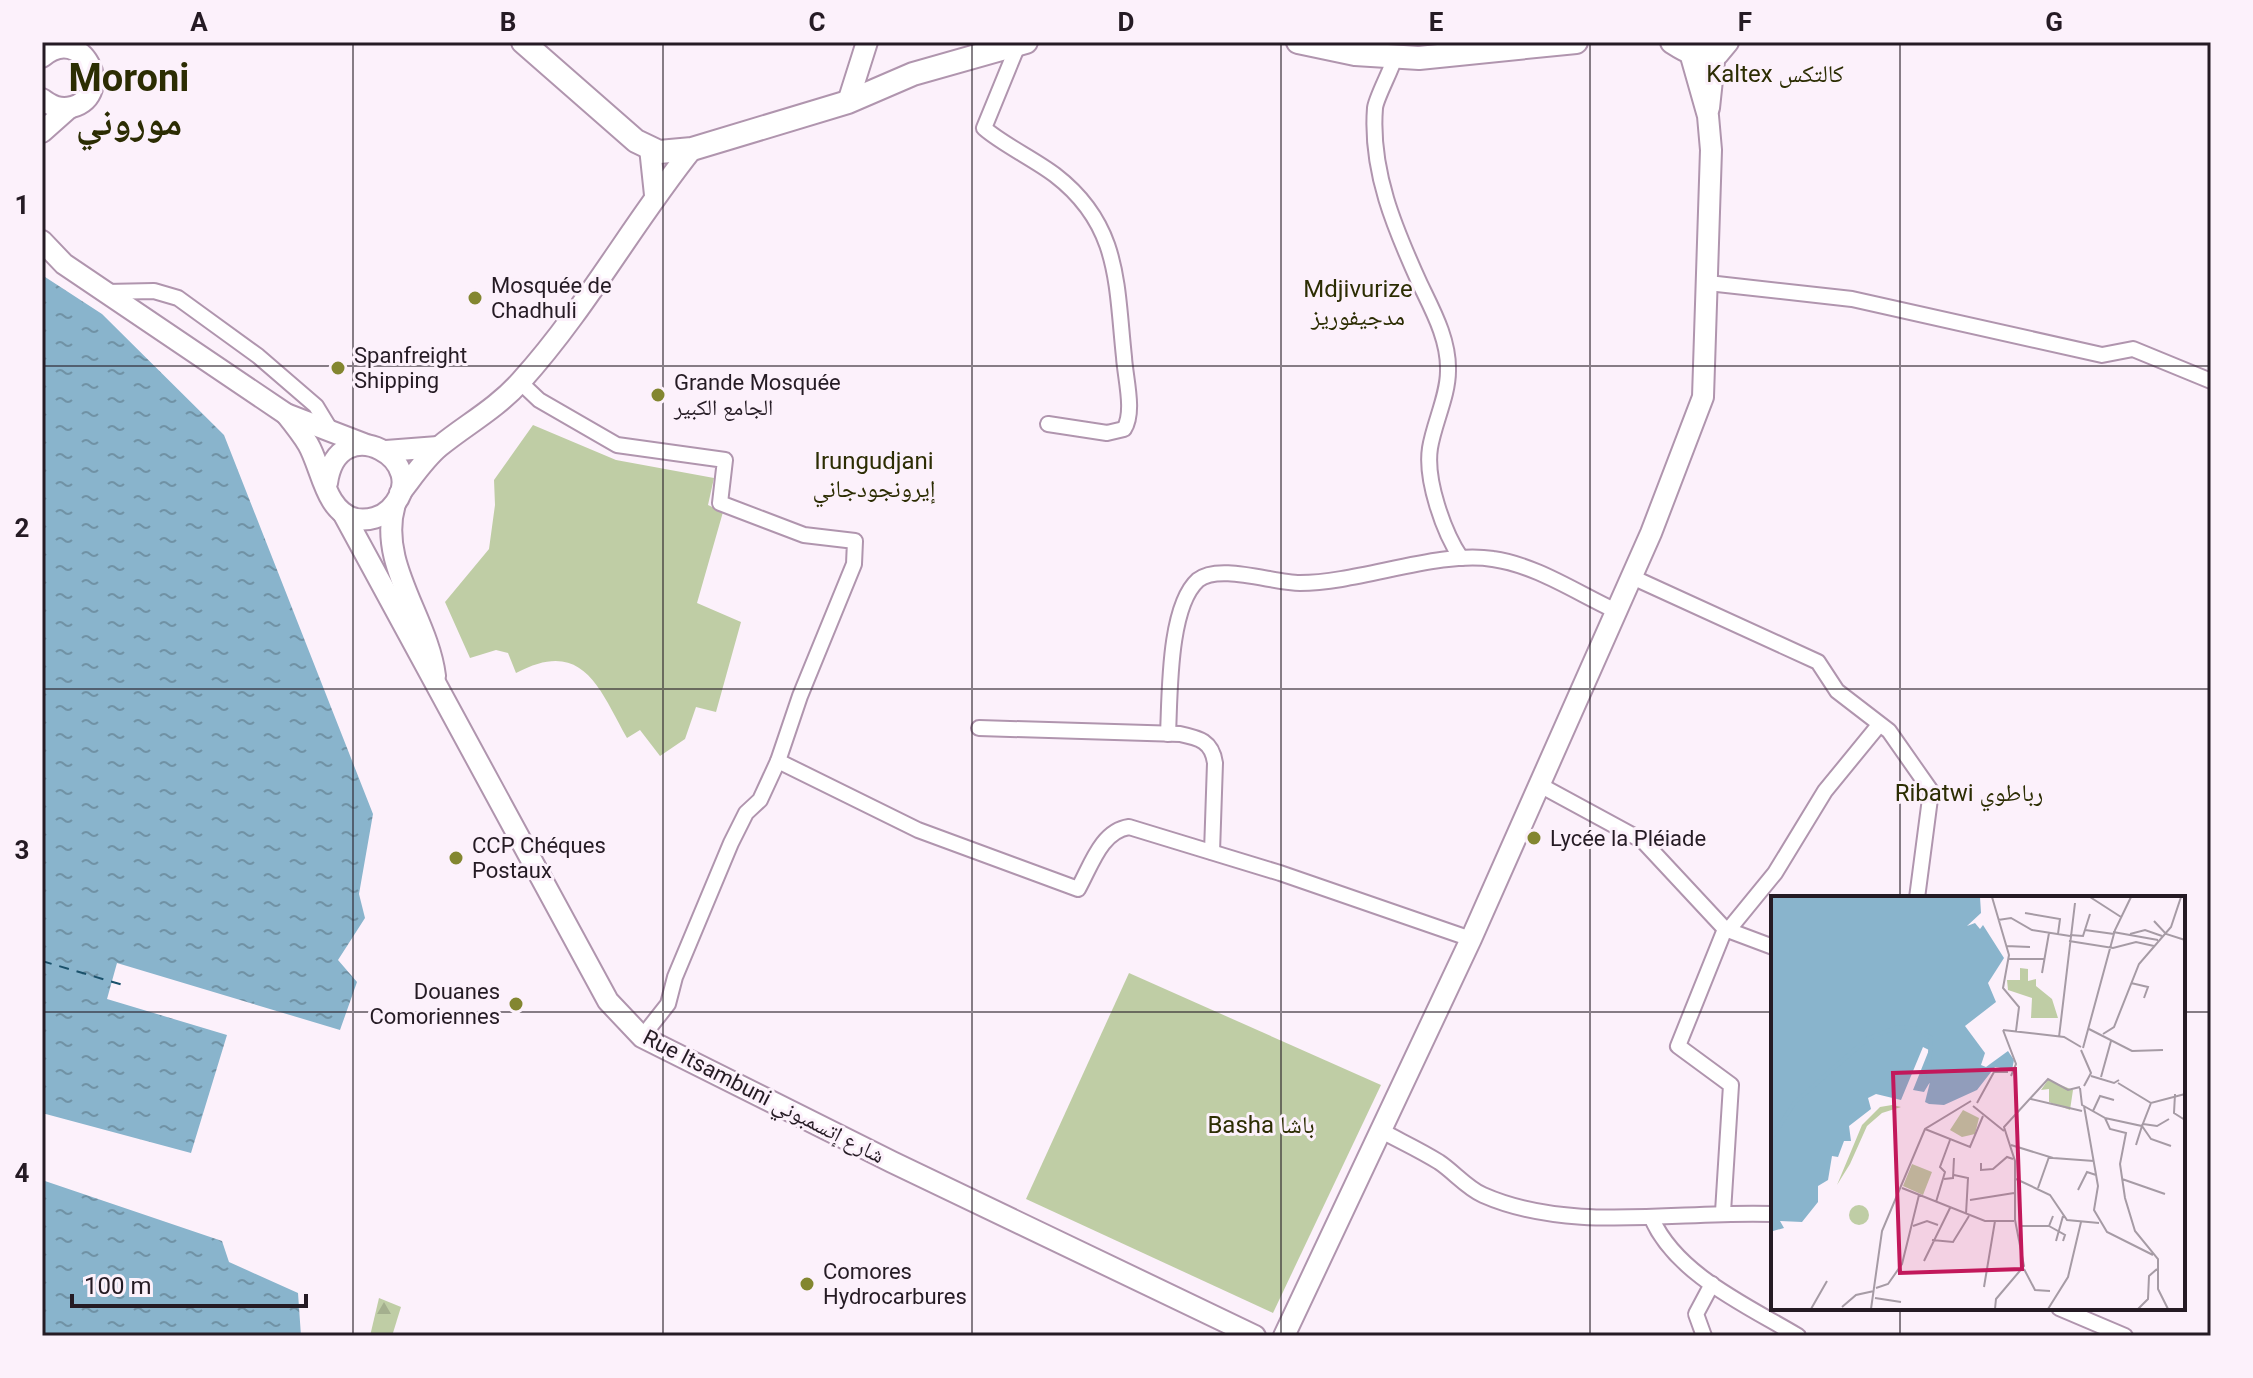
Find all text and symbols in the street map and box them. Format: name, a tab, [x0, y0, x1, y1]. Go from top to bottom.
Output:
text: A	[190, 7, 208, 37]
text: B	[500, 7, 516, 37]
text: C	[808, 7, 826, 37]
text: D	[1118, 7, 1134, 37]
text: E	[1429, 7, 1444, 37]
text: F	[1738, 7, 1752, 37]
text: G	[2045, 7, 2063, 37]
district label: Moroni موروني	[69, 56, 189, 151]
district label: Kaltex كالتكس	[1706, 60, 1844, 88]
text: 1	[15, 190, 29, 220]
place label: Mosquée de Chadhuli	[491, 273, 612, 323]
district label: Mdjivurize مدجيفوريز	[1303, 275, 1413, 331]
marker: Mosquée de Chadhuli	[466, 289, 484, 307]
place label: Spanfreight Shipping	[354, 343, 467, 393]
marker: Spanfreight Shipping	[329, 359, 347, 377]
place label: Grande Mosquée الجامع الكبير	[673, 370, 841, 421]
marker: Grande Mosquée الجامع الكبير	[649, 386, 667, 404]
district label: Irungudjani إيرونجودجاني	[812, 447, 936, 508]
text: 2	[15, 513, 29, 543]
district label: Ribatwi رباطوي	[1895, 779, 2043, 812]
place label: Lycée la Pléiade	[1550, 826, 1706, 851]
marker: Lycée la Pléiade	[1525, 829, 1543, 847]
place label: CCP Chéques Postaux	[472, 833, 606, 883]
text: 3	[15, 835, 29, 865]
marker: CCP Chéques Postaux	[447, 849, 465, 867]
inset map	[1771, 896, 2185, 1310]
place label: Douanes Comoriennes	[370, 979, 500, 1029]
marker: Douanes Comoriennes	[507, 995, 525, 1013]
street label: Rue Itsambuni شارع إتسمبوني	[637, 1025, 889, 1172]
district label: Basha باشا	[1207, 1111, 1315, 1139]
text: 4	[15, 1158, 30, 1188]
scale bar	[72, 1258, 306, 1308]
place label: Comores Hydrocarbures	[823, 1259, 967, 1309]
text: 100 m	[84, 1272, 151, 1300]
marker: Comores Hydrocarbures	[798, 1275, 816, 1293]

